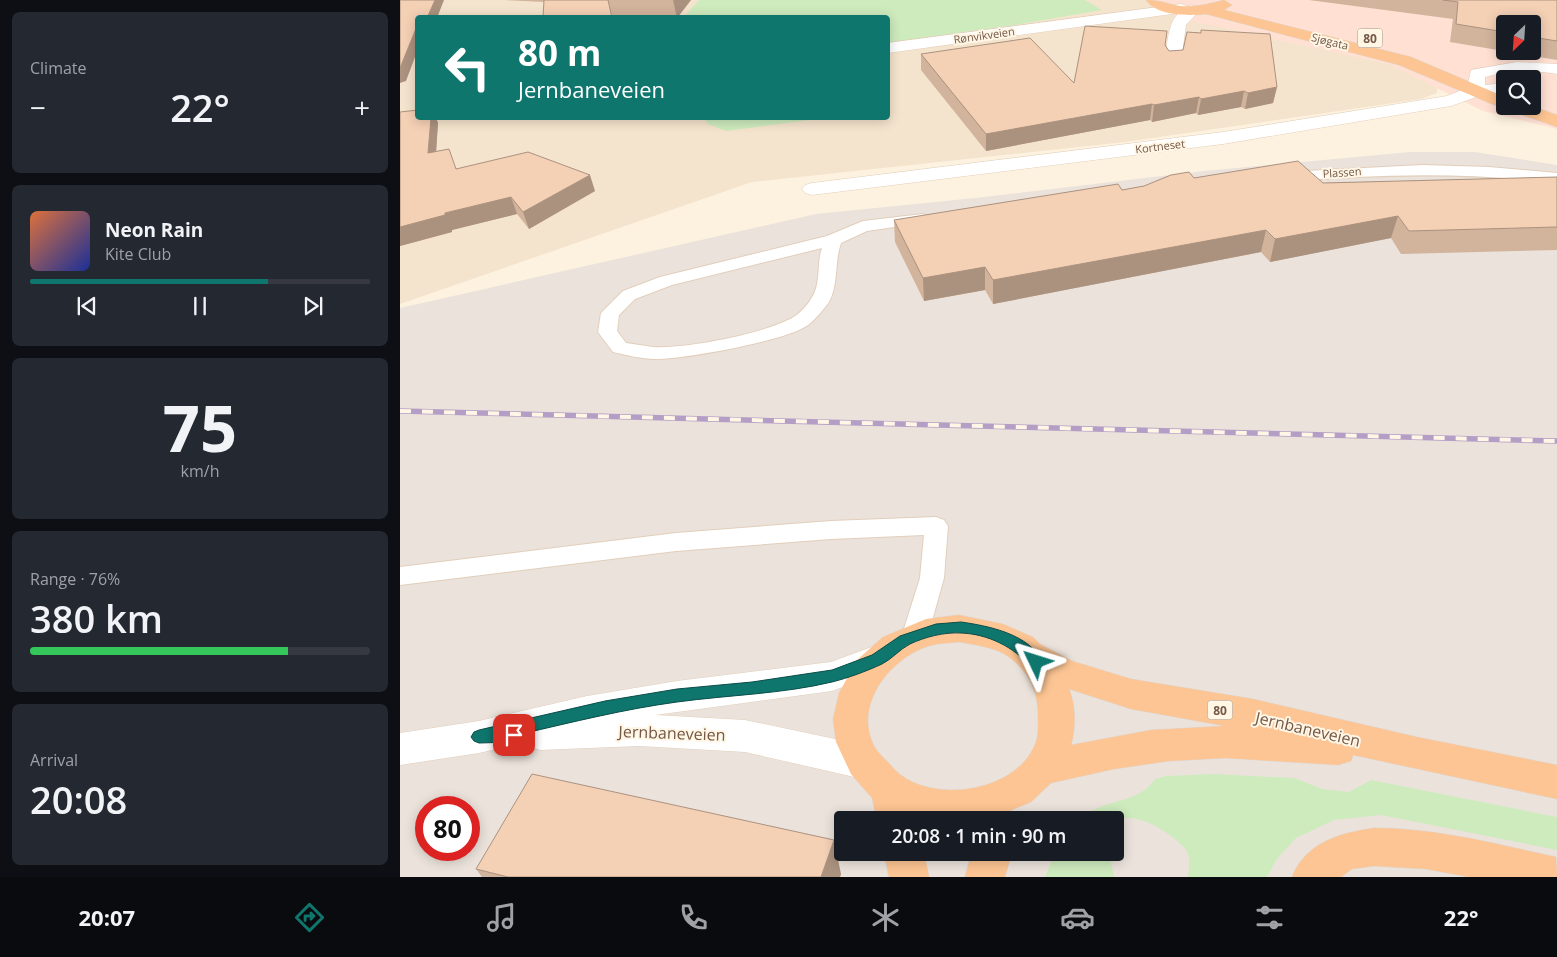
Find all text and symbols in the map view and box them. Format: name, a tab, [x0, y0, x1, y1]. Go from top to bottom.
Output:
north arrow	[1496, 15, 1541, 60]
map controls	[1496, 15, 1541, 115]
street label: Rønvikveien	[952, 23, 1016, 47]
road number: 80	[1358, 28, 1382, 48]
text: 80 m	[518, 29, 601, 76]
street label: Sjøgata	[1310, 29, 1350, 53]
icon: left	[435, 35, 500, 100]
text: Climate	[30, 57, 87, 79]
button: search	[1496, 70, 1541, 115]
text: Jernbaneveien	[518, 74, 665, 104]
text: 22°	[170, 81, 230, 133]
text: −	[30, 88, 46, 126]
text: +	[354, 88, 370, 126]
street label: Kortneset	[1134, 135, 1186, 156]
street label: Plassen	[1322, 163, 1362, 181]
text: Neon Rain	[105, 217, 203, 243]
text: Kite Club	[105, 243, 171, 265]
icon: previous	[73, 292, 101, 320]
icon: pause	[186, 292, 214, 320]
icon: next	[299, 292, 327, 320]
text: 75	[163, 383, 237, 471]
text: km/h	[181, 460, 219, 482]
text: Range · 76%	[30, 568, 120, 590]
text: 380 km	[30, 592, 163, 644]
position arrow	[1009, 635, 1061, 687]
road number: 80	[1208, 700, 1232, 720]
street label: Jernbaneveien	[1251, 706, 1363, 752]
pin	[493, 714, 535, 756]
street label: Jernbaneveien	[616, 720, 726, 746]
icon: arrive	[500, 721, 528, 749]
text: Arrival	[30, 749, 78, 771]
text: 20:08	[30, 773, 127, 825]
speed limit sign: 80	[415, 796, 480, 861]
text: 20:08 · 1 min · 90 m	[892, 823, 1066, 849]
icon: directions	[292, 900, 327, 935]
icon: music	[484, 900, 519, 935]
icon: phone	[676, 900, 711, 935]
icon: climate	[868, 900, 903, 935]
icon: car	[1060, 900, 1095, 935]
icon: filters	[1252, 900, 1287, 935]
text: 20:07	[78, 902, 135, 932]
text: 22°	[1444, 902, 1478, 932]

